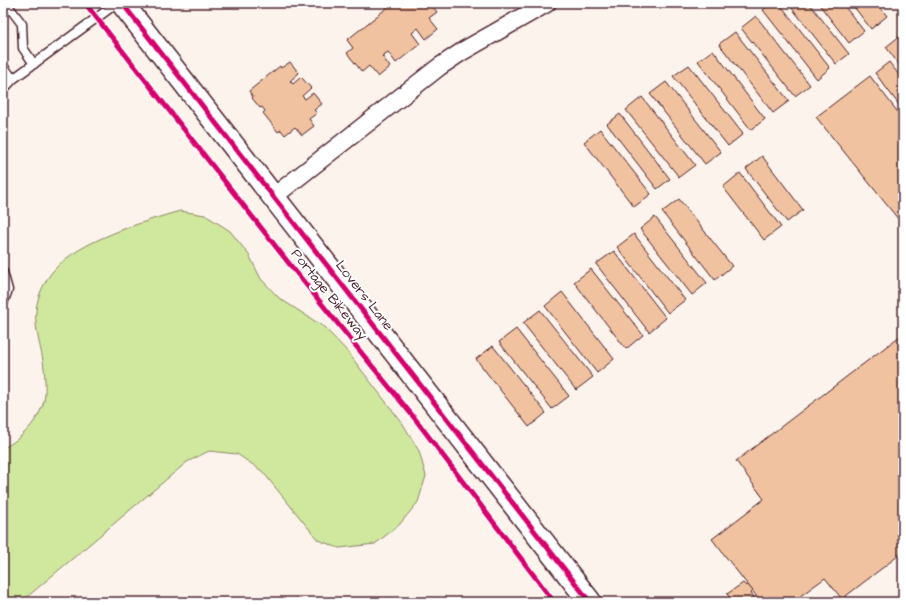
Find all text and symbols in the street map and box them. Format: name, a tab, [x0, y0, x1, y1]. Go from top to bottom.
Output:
street label: Portage Bikeway	[286, 245, 372, 345]
street label: Lovers Lane	[330, 256, 398, 335]

